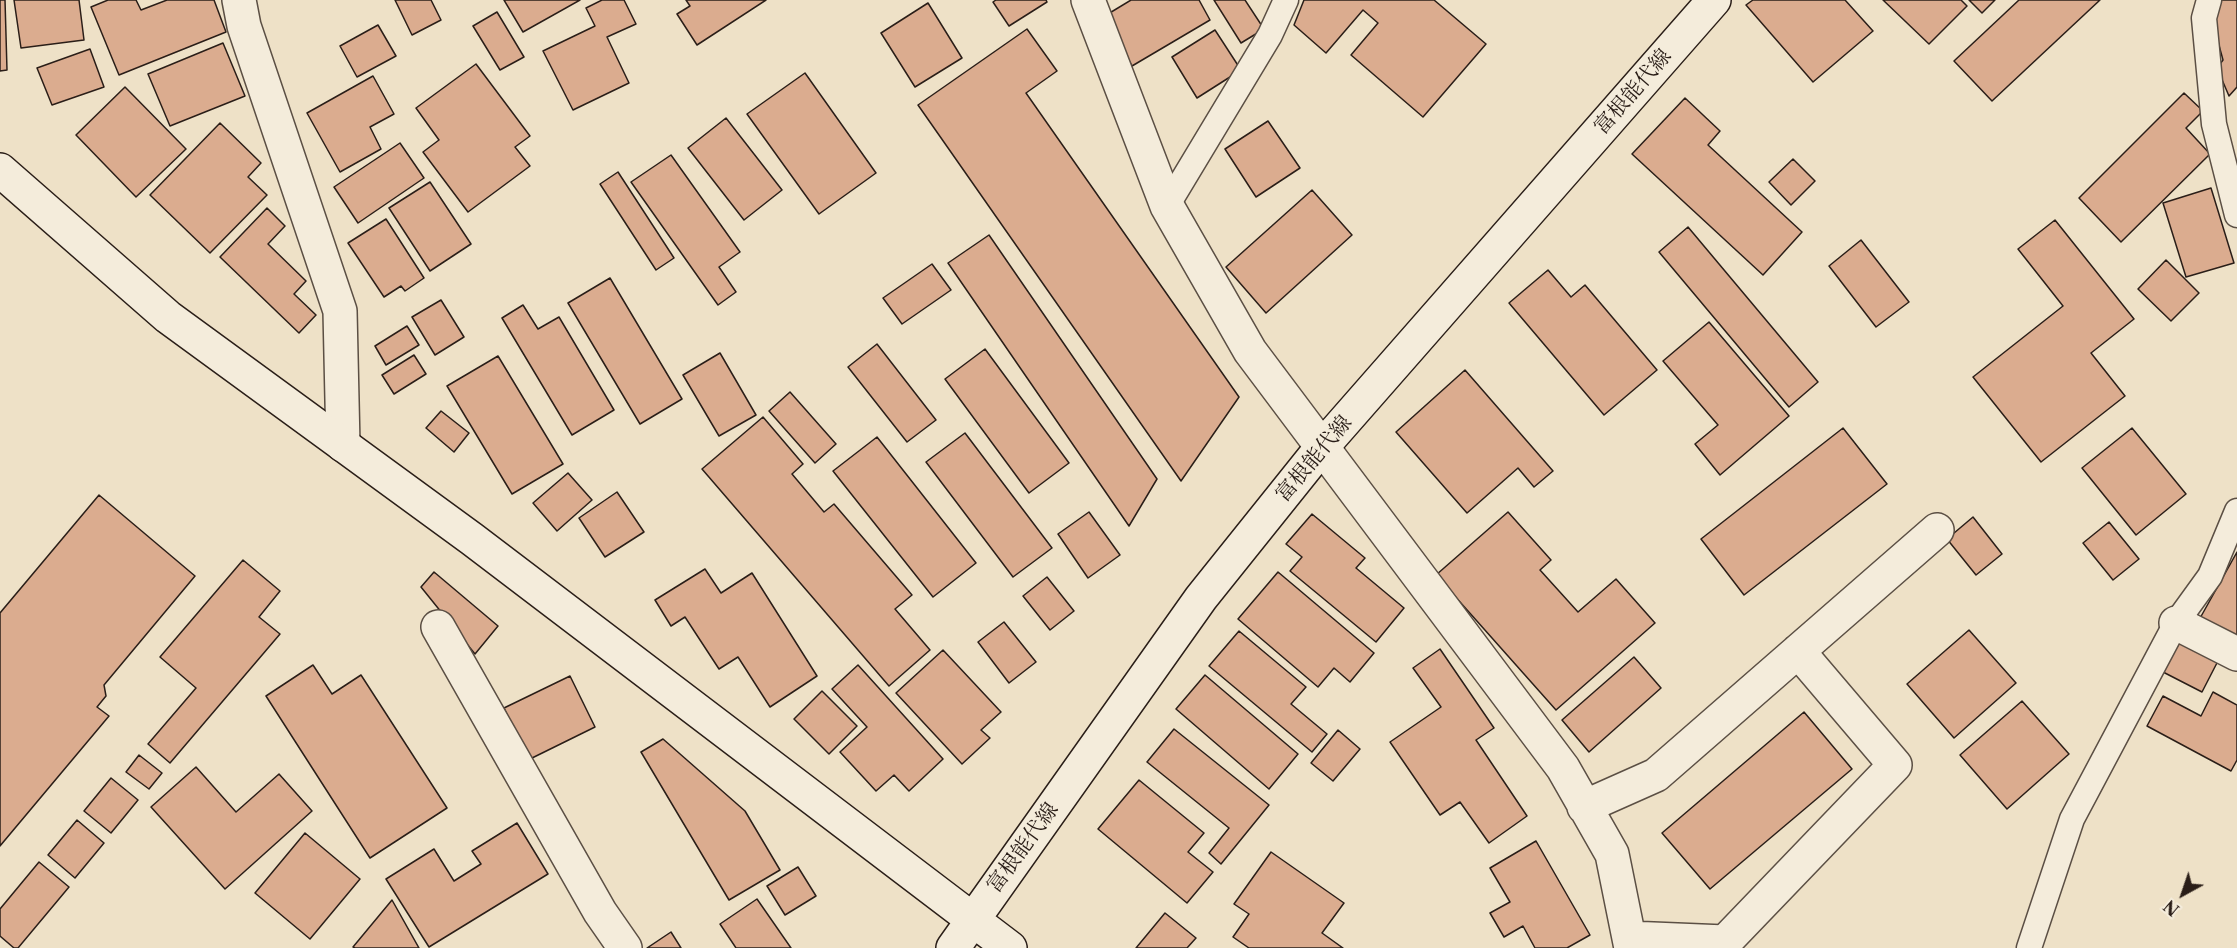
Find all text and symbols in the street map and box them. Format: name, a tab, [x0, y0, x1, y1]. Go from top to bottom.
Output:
street label: 富根能代線	[1589, 44, 1677, 140]
street label: 富根能代線	[1271, 411, 1357, 507]
street label: 富根能代線	[982, 798, 1064, 898]
north arrow	[2153, 864, 2213, 924]
text: N	[2160, 896, 2183, 920]

